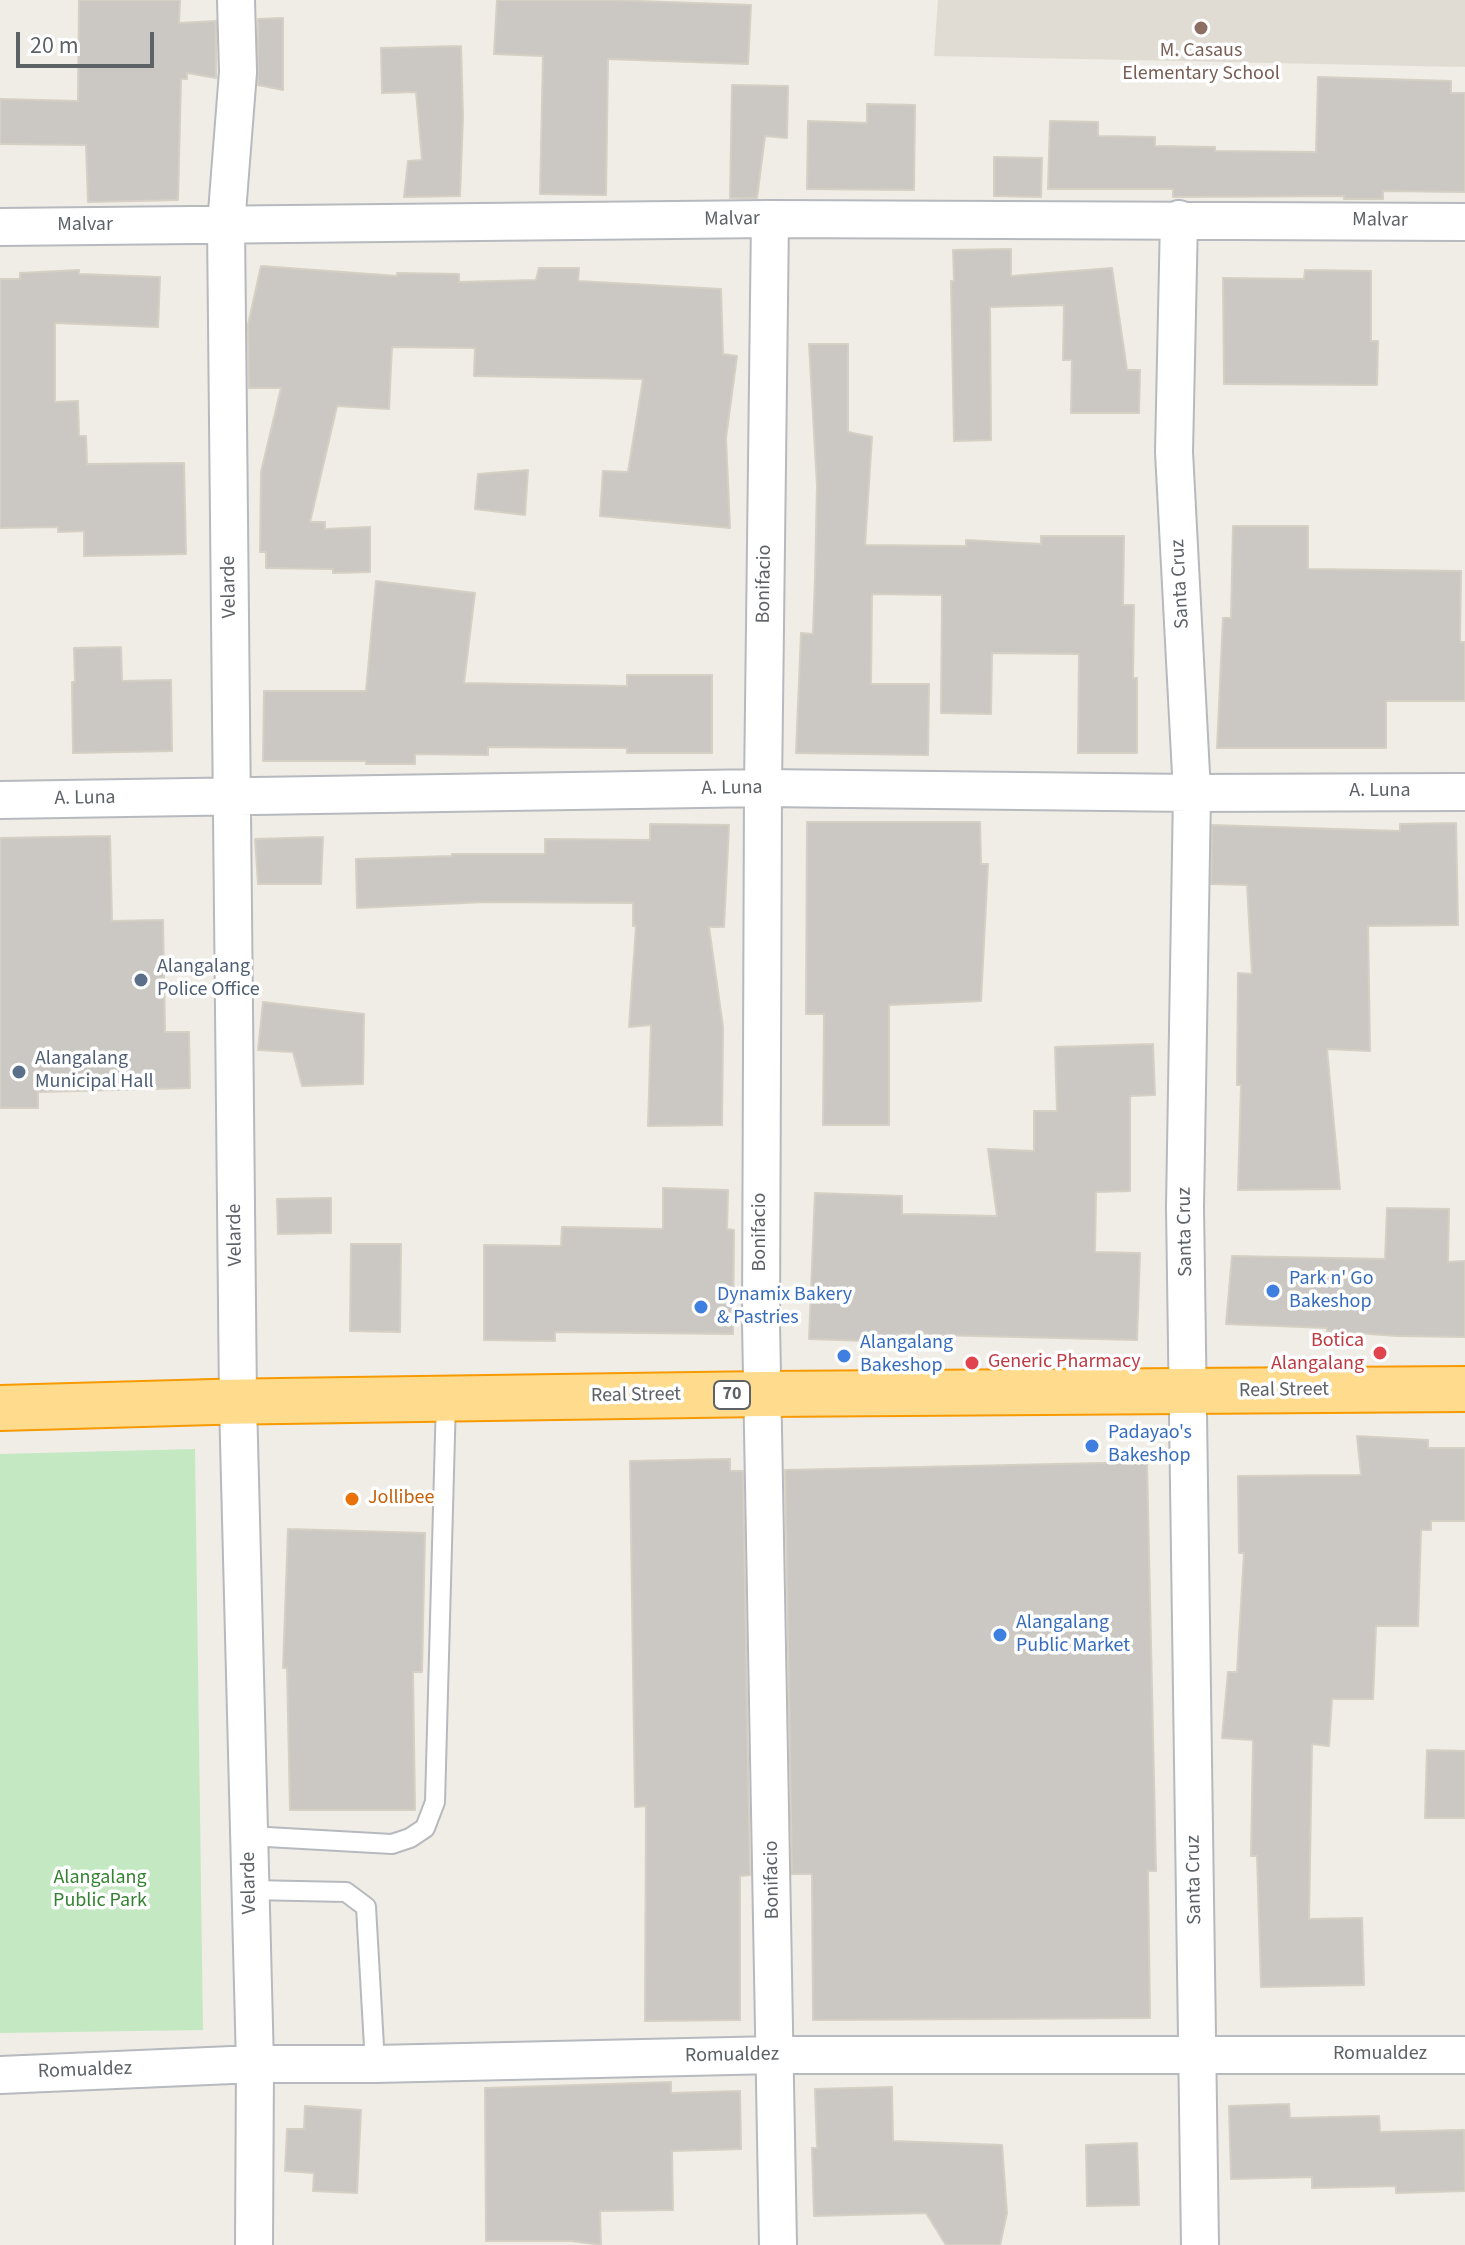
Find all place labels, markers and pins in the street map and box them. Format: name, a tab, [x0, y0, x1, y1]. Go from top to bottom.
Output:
marker: M. Casaus Elementary School	[1192, 19, 1210, 37]
place label: M. Casaus Elementary School	[1122, 40, 1280, 87]
place label: Alangalang Police Office	[157, 956, 260, 1003]
marker: Alangalang Police Office	[132, 971, 150, 989]
place label: Alangalang Municipal Hall	[35, 1048, 154, 1095]
marker: Alangalang Municipal Hall	[10, 1063, 28, 1081]
place label: Park n' Go Bakeshop	[1289, 1268, 1373, 1315]
marker: Park n' Go Bakeshop	[1264, 1282, 1282, 1300]
place label: Dynamix Bakery & Pastries	[717, 1284, 852, 1331]
marker: Dynamix Bakery & Pastries	[692, 1298, 710, 1316]
place label: Botica Alangalang	[1271, 1330, 1364, 1377]
place label: Alangalang Bakeshop	[860, 1332, 953, 1379]
marker: Botica Alangalang	[1371, 1344, 1389, 1362]
marker: Alangalang Bakeshop	[835, 1347, 853, 1365]
place label: Generic Pharmacy	[988, 1351, 1141, 1375]
marker: Generic Pharmacy	[963, 1354, 981, 1372]
place label: Padayao's Bakeshop	[1108, 1422, 1192, 1469]
marker: Padayao's Bakeshop	[1083, 1437, 1101, 1455]
place label: Jollibee	[368, 1487, 434, 1511]
marker: Jollibee	[343, 1490, 361, 1508]
place label: Alangalang Public Market	[1016, 1612, 1130, 1659]
marker: Alangalang Public Market	[991, 1626, 1009, 1644]

